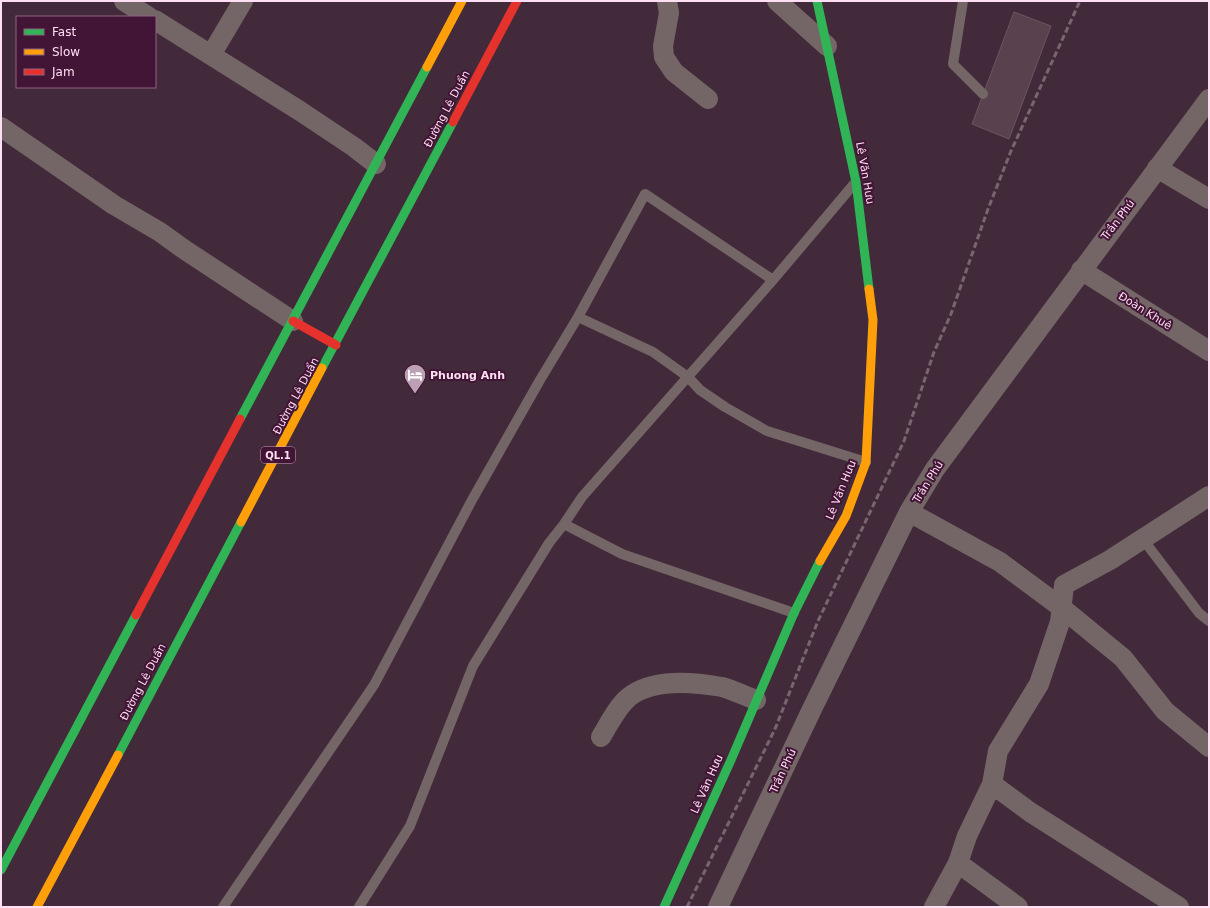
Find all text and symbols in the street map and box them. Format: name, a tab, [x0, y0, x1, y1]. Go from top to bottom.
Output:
legend	[16, 16, 156, 88]
text: Fast	[52, 25, 76, 39]
text: Slow	[52, 45, 80, 59]
text: Jam	[51, 65, 75, 79]
street label: Đường Lê Duẩn	[421, 68, 473, 150]
street label: Lê Văn Hưu	[853, 141, 877, 205]
street label: Trần Phú	[1098, 197, 1137, 244]
street label: Đoàn Khuê	[1116, 289, 1174, 333]
street label: Đường Lê Duẩn	[270, 355, 322, 437]
hotel icon: Phuong Anh	[402, 362, 428, 395]
place label: Phuong Anh	[430, 369, 505, 382]
road number: QL.1	[261, 447, 295, 463]
street label: Lê Văn Hưu	[823, 458, 859, 522]
street label: Trần Phú	[909, 458, 946, 506]
street label: Đường Lê Duẩn	[117, 641, 169, 723]
street label: Trần Phú	[767, 747, 799, 796]
street label: Lê Văn Hưu	[688, 753, 726, 815]

